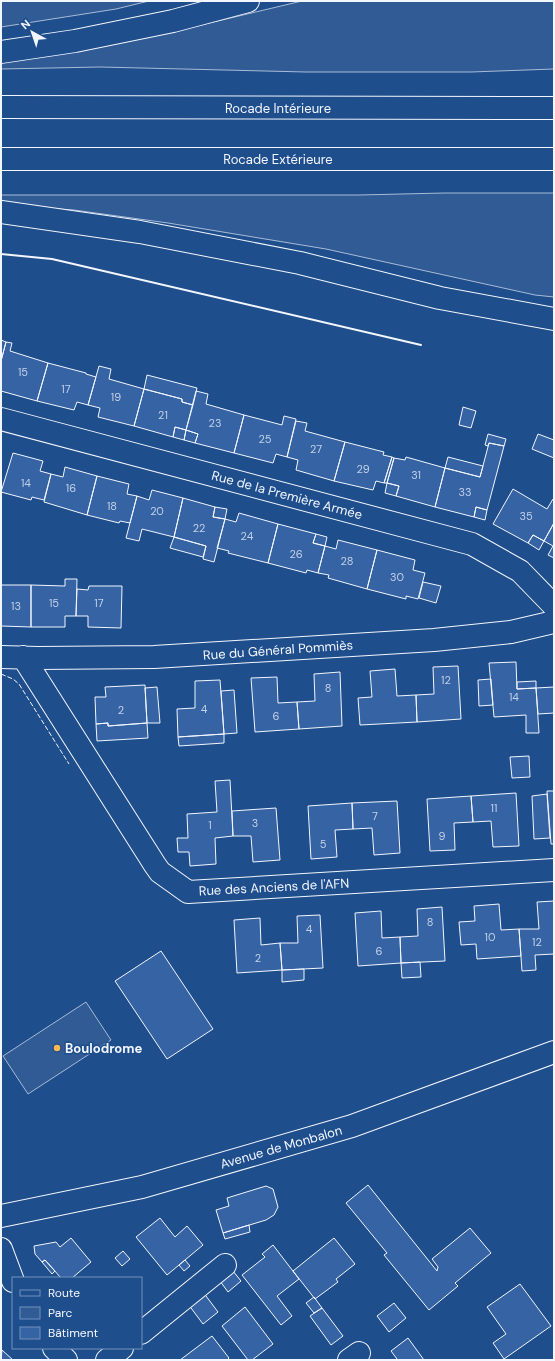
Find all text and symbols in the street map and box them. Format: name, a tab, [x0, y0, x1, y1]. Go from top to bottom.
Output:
north arrow	[12, 12, 52, 52]
text: N	[18, 16, 33, 32]
street label: Rocade Intérieure	[225, 100, 331, 117]
street label: Rocade Extérieure	[223, 151, 333, 168]
house number: 15	[18, 365, 28, 379]
house number: 17	[61, 382, 71, 396]
house number: 19	[111, 390, 121, 404]
house number: 21	[158, 408, 168, 422]
house number: 23	[209, 416, 221, 430]
house number: 25	[258, 432, 272, 446]
house number: 27	[310, 442, 322, 456]
house number: 29	[356, 462, 370, 476]
street label: Rue de la Première Armée	[210, 467, 364, 523]
house number: 31	[411, 468, 421, 482]
house number: 14	[21, 476, 31, 490]
house number: 16	[66, 481, 76, 495]
house number: 33	[458, 485, 472, 499]
house number: 18	[107, 499, 117, 513]
house number: 20	[150, 504, 164, 518]
house number: 35	[519, 509, 533, 523]
house number: 22	[193, 521, 205, 535]
house number: 24	[241, 529, 254, 543]
house number: 26	[289, 547, 303, 561]
house number: 28	[341, 554, 353, 568]
house number: 30	[390, 570, 404, 584]
house number: 15	[49, 596, 59, 610]
house number: 17	[94, 596, 104, 610]
house number: 13	[11, 599, 21, 613]
street label: Rue du Général Pommiès	[202, 636, 354, 664]
house number: 12	[441, 673, 451, 687]
house number: 8	[325, 681, 331, 695]
house number: 14	[509, 690, 519, 704]
house number: 4	[201, 702, 208, 716]
house number: 2	[118, 703, 124, 717]
house number: 6	[273, 709, 280, 723]
house number: 11	[491, 801, 497, 815]
house number: 7	[372, 809, 378, 823]
house number: 3	[252, 816, 258, 830]
house number: 1	[208, 818, 212, 832]
house number: 9	[439, 829, 446, 843]
house number: 5	[320, 837, 327, 851]
street label: Rue des Anciens de l'AFN	[198, 875, 350, 899]
house number: 8	[427, 915, 433, 929]
house number: 4	[306, 922, 313, 936]
house number: 10	[485, 930, 495, 944]
house number: 12	[532, 935, 542, 949]
house number: 6	[376, 944, 383, 958]
house number: 2	[255, 951, 261, 965]
place label: Boulodrome	[65, 1040, 143, 1057]
marker: Boulodrome	[52, 1043, 62, 1053]
street label: Avenue de Monbalon	[218, 1121, 344, 1173]
legend	[12, 1277, 142, 1349]
text: Route	[48, 1285, 80, 1301]
text: Parc	[48, 1305, 72, 1321]
text: Bâtiment	[48, 1325, 99, 1341]

